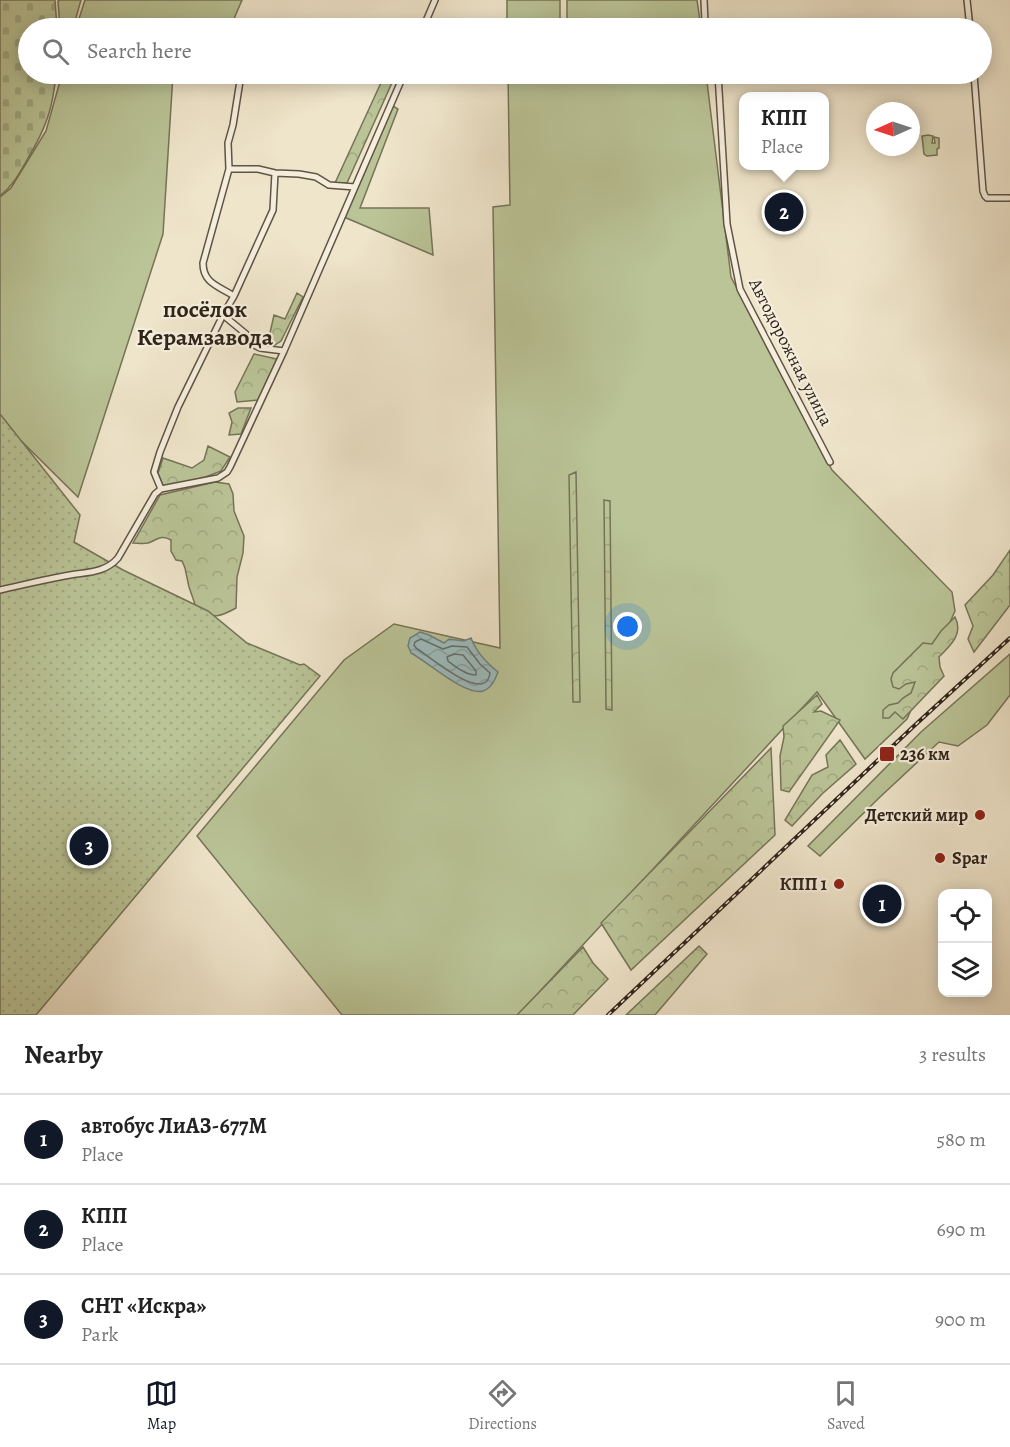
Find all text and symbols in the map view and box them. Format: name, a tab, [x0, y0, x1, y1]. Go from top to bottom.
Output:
search box	[18, 18, 992, 84]
icon: search	[39, 35, 72, 68]
text: Search here	[87, 36, 192, 66]
popup	[739, 92, 829, 170]
north arrow	[866, 102, 920, 156]
text: КПП	[761, 103, 807, 133]
text: Place	[761, 133, 803, 160]
pin: 2	[764, 190, 804, 234]
street label: Автодорожная улица	[743, 273, 839, 430]
district label: посёлок Керамзавода	[137, 293, 274, 353]
your location	[613, 612, 642, 641]
place label: 236 км	[900, 742, 950, 766]
marker: 236 км	[878, 745, 896, 763]
place label: Детский мир	[865, 803, 968, 827]
marker: Детский мир	[973, 808, 987, 822]
pin: 3	[70, 824, 109, 868]
place label: Spar	[952, 846, 988, 870]
marker: Spar	[933, 851, 947, 865]
place label: КПП 1	[779, 872, 828, 896]
marker: КПП 1	[832, 877, 846, 891]
pin: 1	[862, 882, 902, 926]
map controls	[938, 889, 992, 997]
button: locate	[938, 889, 992, 943]
button: layers	[938, 943, 992, 997]
text: Nearby	[24, 1037, 103, 1072]
text: 3 results	[919, 1041, 986, 1068]
text: автобус ЛиАЗ-677М	[81, 1111, 267, 1141]
text: 1	[40, 1126, 47, 1153]
text: 580 m	[936, 1126, 986, 1153]
text: Place	[81, 1141, 123, 1168]
text: КПП	[81, 1201, 127, 1231]
text: 2	[39, 1216, 48, 1243]
text: 690 m	[936, 1216, 986, 1243]
text: Place	[81, 1231, 123, 1258]
text: СНТ «Искра»	[81, 1291, 206, 1321]
text: 3	[39, 1306, 48, 1333]
text: 900 m	[935, 1306, 986, 1333]
text: Park	[81, 1321, 119, 1348]
tab: Map	[145, 1377, 178, 1435]
tab: Directions	[468, 1377, 537, 1435]
tab: Saved	[827, 1377, 865, 1435]

